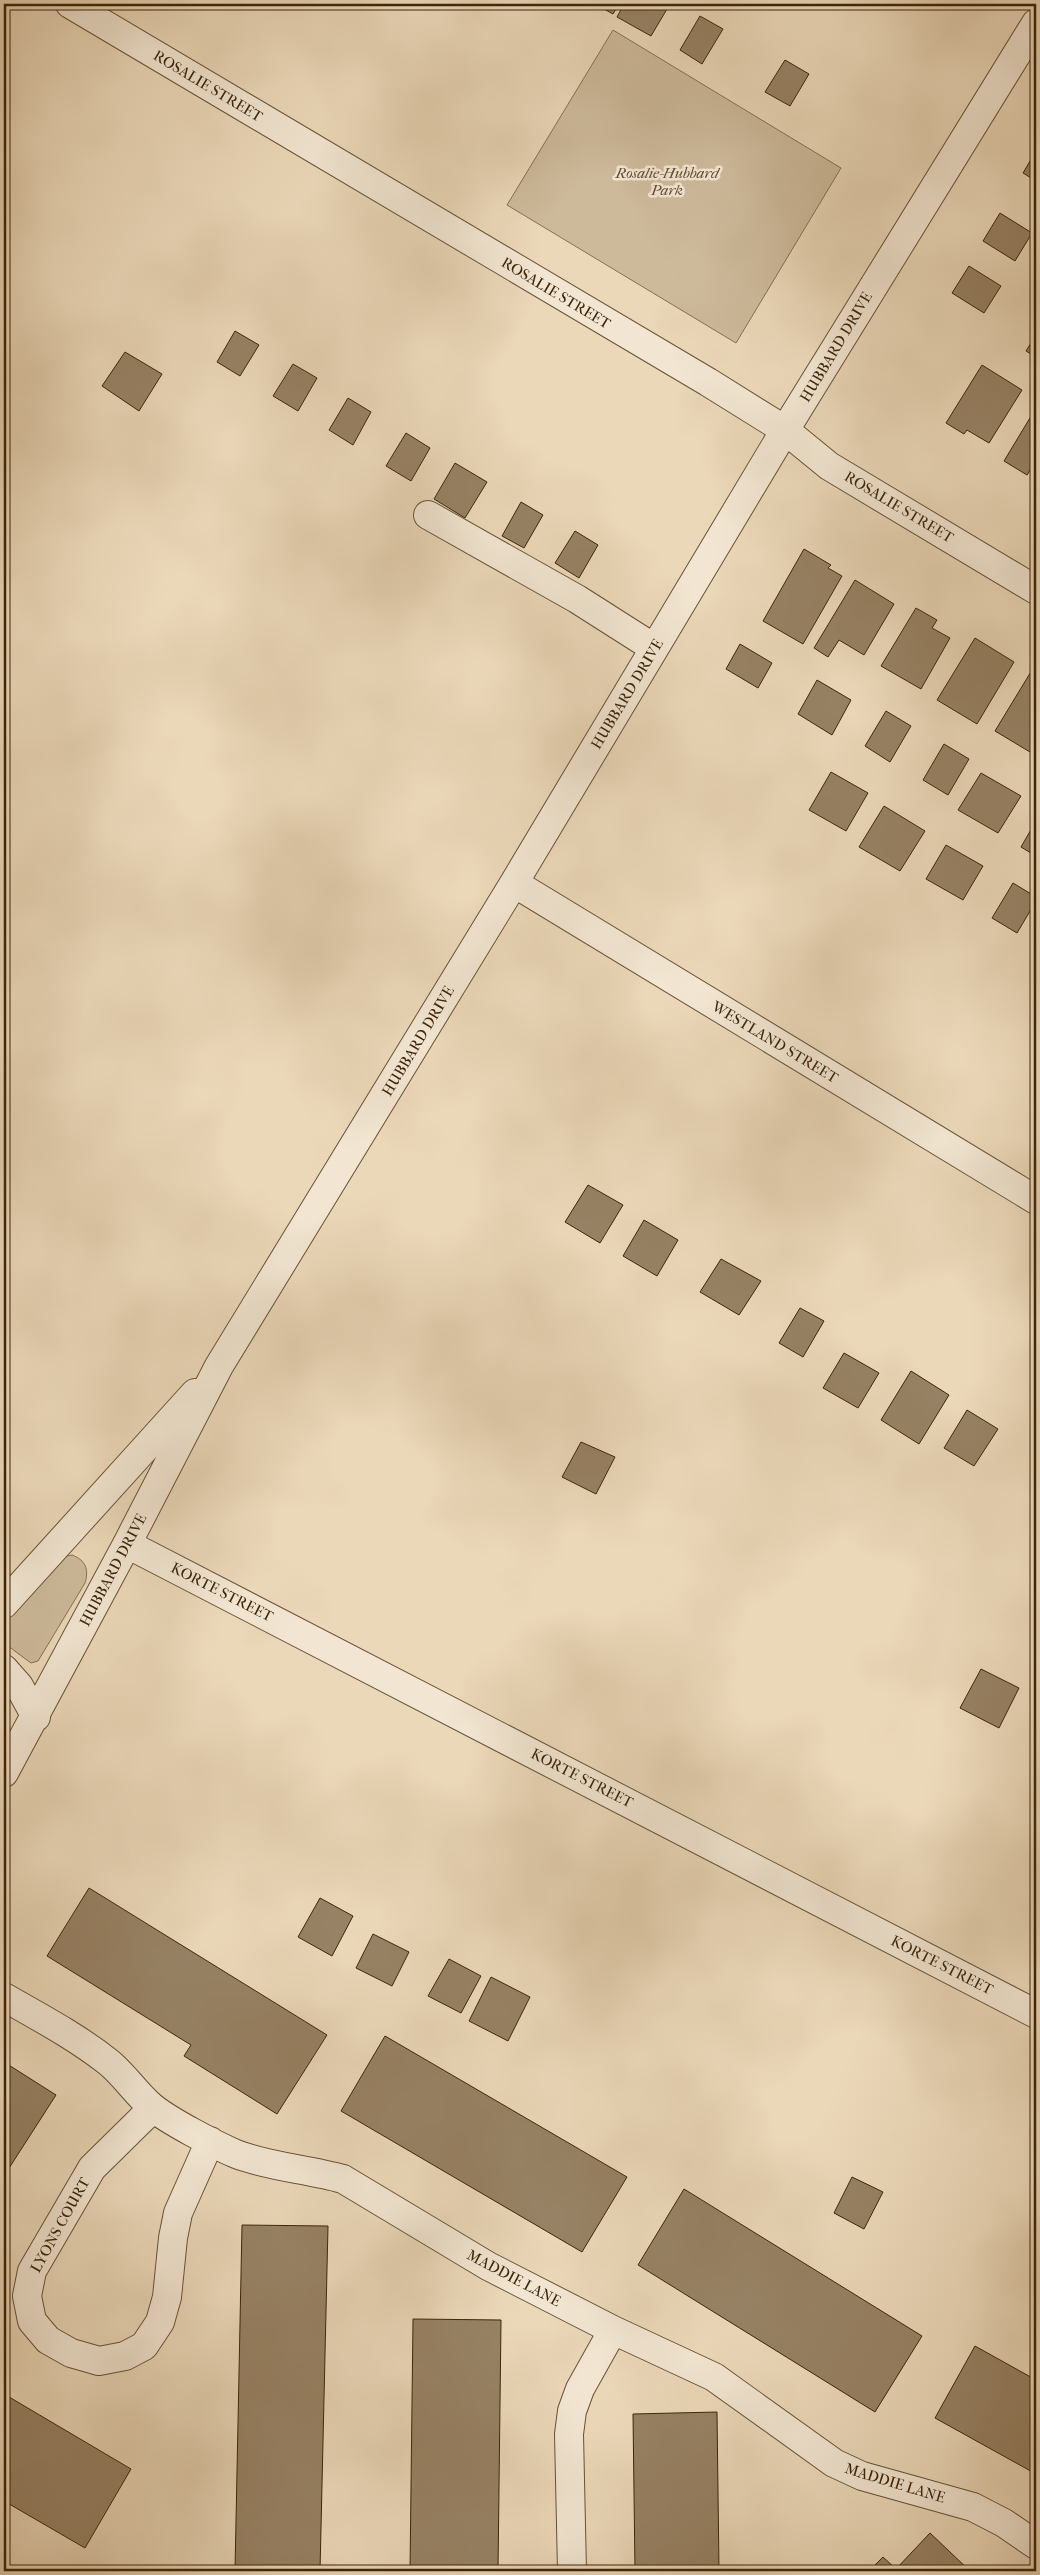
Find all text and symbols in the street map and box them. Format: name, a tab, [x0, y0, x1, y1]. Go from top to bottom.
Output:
street label: ROSALIE STREET	[150, 46, 267, 126]
park label: Rosalie-Hubbard Park	[614, 164, 721, 199]
street label: ROSALIE STREET	[498, 253, 615, 333]
street label: HUBBARD DRIVE	[796, 289, 876, 405]
street label: ROSALIE STREET	[841, 467, 958, 547]
street label: HUBBARD DRIVE	[587, 636, 667, 752]
street label: HUBBARD DRIVE	[378, 983, 458, 1099]
street label: WESTLAND STREET	[708, 997, 842, 1087]
street label: HUBBARD DRIVE	[76, 1511, 150, 1629]
street label: KORTE STREET	[168, 1559, 277, 1626]
street label: KORTE STREET	[528, 1745, 637, 1812]
street label: KORTE STREET	[888, 1932, 997, 1999]
street label: LYONS COURT	[26, 2173, 94, 2276]
street label: MADDIE LANE	[464, 2246, 564, 2310]
street label: MADDIE LANE	[843, 2459, 947, 2507]

